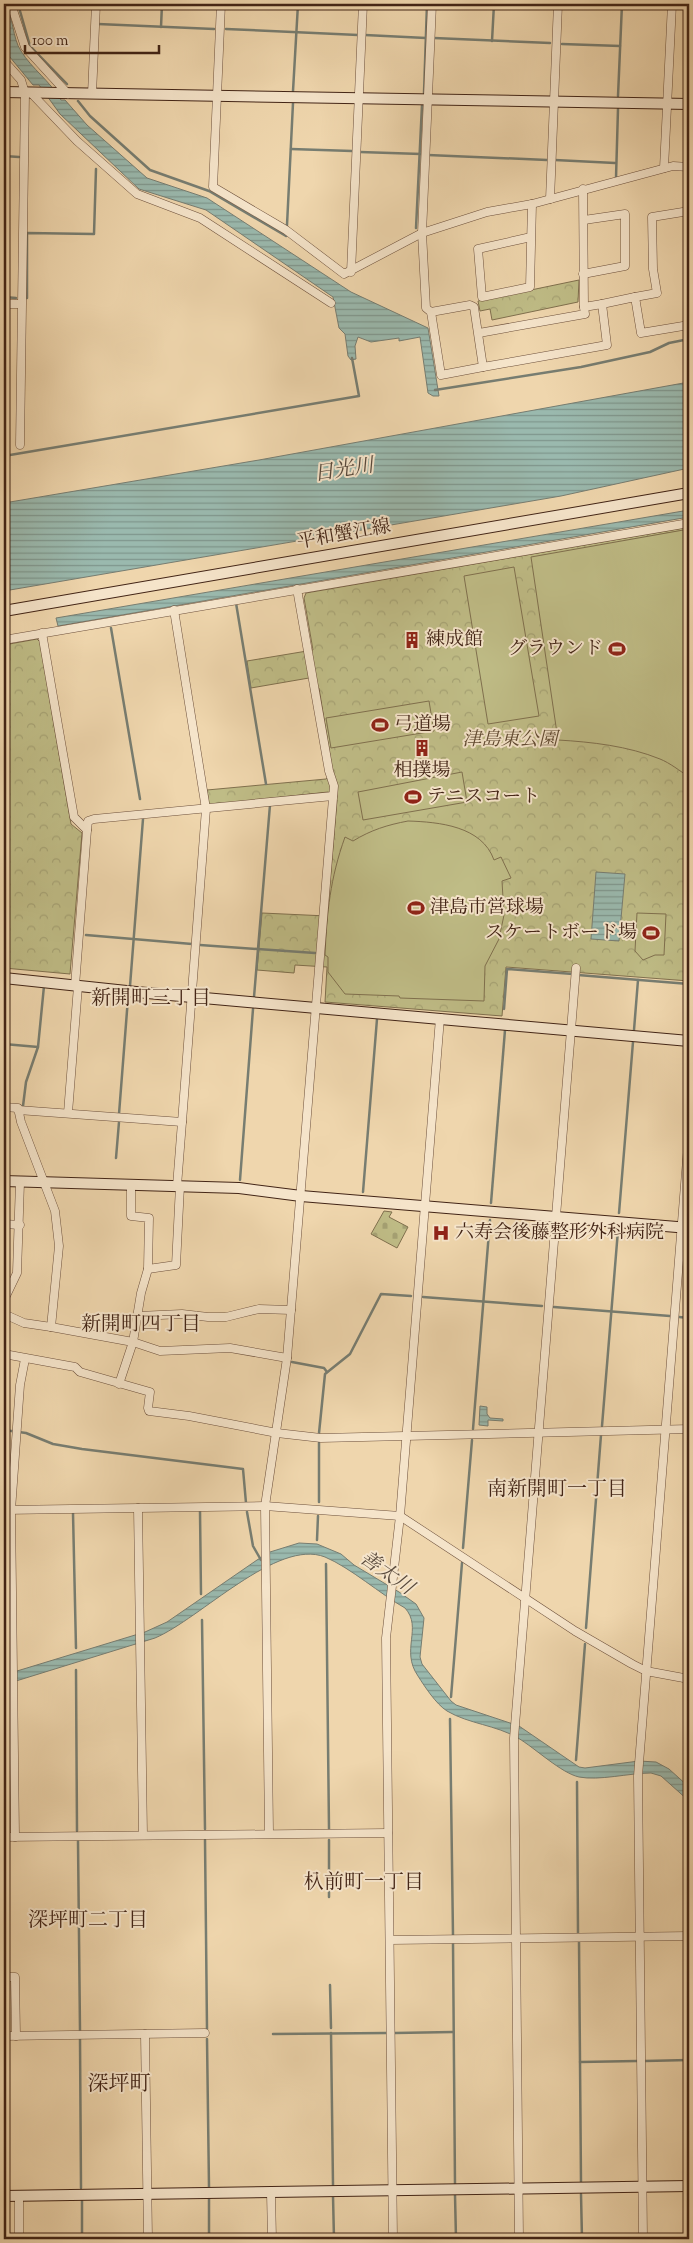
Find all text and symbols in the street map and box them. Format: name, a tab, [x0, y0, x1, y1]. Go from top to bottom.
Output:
scale bar	[25, 22, 159, 54]
text: 100 m	[32, 31, 69, 52]
water label: 日光川	[312, 452, 378, 490]
street label: 平和蟹江線	[295, 513, 393, 557]
place label: 練成館	[426, 627, 483, 654]
building icon: 練成館	[402, 630, 422, 650]
place label: グラウンド	[508, 636, 603, 663]
sports icon: グラウンド	[607, 639, 627, 659]
place label: 弓道場	[394, 712, 451, 739]
sports icon: 弓道場	[370, 715, 390, 735]
park label: 津島東公園	[462, 727, 560, 754]
building icon: 相撲場	[412, 738, 432, 758]
place label: 相撲場	[393, 758, 451, 785]
place label: テニスコート	[427, 784, 540, 811]
sports icon: テニスコート	[403, 787, 423, 807]
place label: 津島市営球場	[430, 895, 544, 922]
sports icon: 津島市営球場	[406, 898, 426, 918]
place label: スケートボード場	[485, 920, 637, 947]
sports icon: スケートボード場	[641, 923, 661, 943]
district label: 新開町三丁目	[91, 985, 211, 1014]
place label: 六寿会後藤整形外科病院	[455, 1220, 664, 1247]
hospital icon: 六寿会後藤整形外科病院	[431, 1223, 451, 1243]
district label: 新開町四丁目	[81, 1311, 201, 1340]
district label: 南新開町一丁目	[487, 1476, 627, 1505]
water label: 善太川	[353, 1545, 421, 1604]
district label: 杁前町一丁目	[304, 1869, 424, 1898]
district label: 深坪町二丁目	[28, 1907, 148, 1936]
district label: 深坪町	[88, 2070, 151, 2100]

